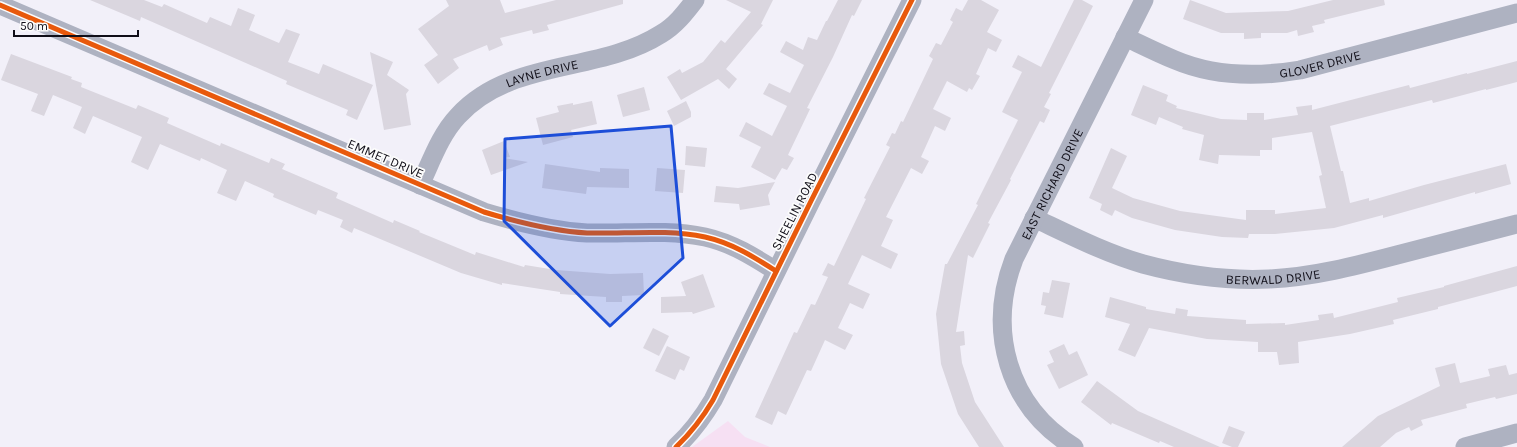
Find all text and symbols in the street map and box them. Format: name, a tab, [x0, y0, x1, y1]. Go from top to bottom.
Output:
scale bar	[14, 12, 138, 38]
text: 50 m	[20, 19, 48, 33]
street label: GLOVER DRIVE	[1279, 47, 1362, 81]
street label: LAYNE DRIVE	[503, 57, 579, 91]
street label: EAST RICHARD DRIVE	[1018, 126, 1086, 242]
street label: EMMET DRIVE	[346, 136, 426, 181]
street label: SHEELIN ROAD	[768, 170, 820, 253]
street label: BERWALD DRIVE	[1225, 266, 1322, 287]

